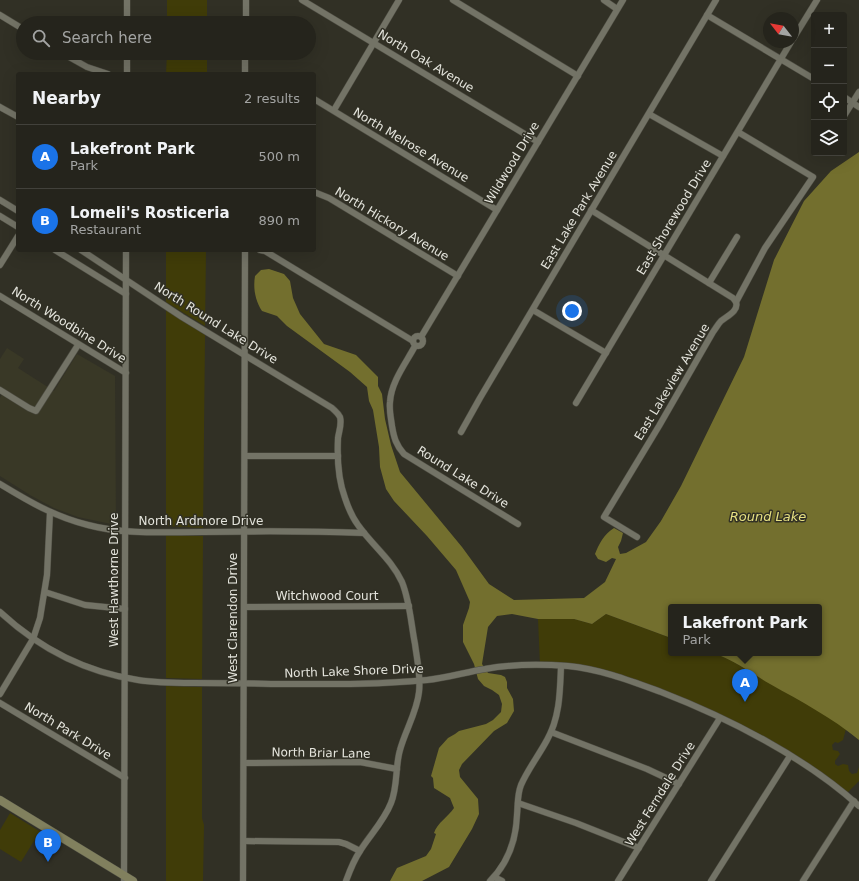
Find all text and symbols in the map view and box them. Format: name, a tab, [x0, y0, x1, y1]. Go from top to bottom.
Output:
north arrow	[763, 12, 799, 48]
map controls	[811, 12, 847, 156]
button: +	[811, 12, 847, 48]
search box	[16, 16, 316, 60]
icon: search	[30, 27, 52, 49]
street label: North Oak Avenue	[375, 27, 477, 95]
text: Search here	[62, 29, 152, 47]
button: −	[811, 48, 847, 84]
button: locate	[811, 84, 847, 120]
text: Nearby	[32, 88, 101, 108]
text: 2 results	[244, 91, 300, 106]
street label: North Melrose Avenue	[351, 105, 471, 185]
street label: Wildwood Drive	[482, 119, 542, 207]
button: layers	[811, 120, 847, 156]
text: Lakefront Park	[70, 140, 195, 158]
street label: East Lake Park Avenue	[538, 148, 620, 272]
text: A	[40, 149, 50, 164]
text: 500 m	[258, 149, 300, 164]
street label: East Shorewood Drive	[634, 157, 714, 277]
text: Park	[70, 158, 98, 173]
street label: North Hickory Avenue	[332, 184, 452, 264]
text: Lomeli's Rosticeria	[70, 204, 230, 222]
text: B	[40, 213, 50, 228]
text: 890 m	[258, 213, 300, 228]
text: Restaurant	[70, 222, 141, 237]
street label: North Round Lake Drive	[152, 279, 280, 367]
street label: North Woodbine Drive	[9, 284, 129, 366]
your location	[562, 301, 582, 321]
street label: East Lakeview Avenue	[632, 321, 712, 443]
street label: Round Lake Drive	[415, 443, 511, 511]
water label: Round Lake	[730, 509, 806, 524]
street label: West Hawthorne Drive	[107, 513, 121, 647]
street label: North Ardmore Drive	[139, 514, 263, 528]
street label: West Clarendon Drive	[226, 553, 240, 683]
street label: Witchwood Court	[276, 589, 379, 603]
popup	[668, 604, 822, 656]
text: Lakefront Park	[683, 614, 807, 632]
text: Park	[683, 632, 711, 647]
street label: North Lake Shore Drive	[284, 662, 424, 680]
pin: A	[732, 669, 758, 702]
street label: North Park Drive	[22, 699, 114, 763]
street label: West Ferndale Drive	[622, 739, 698, 849]
street label: North Briar Lane	[271, 745, 371, 761]
pin: B	[35, 829, 61, 862]

